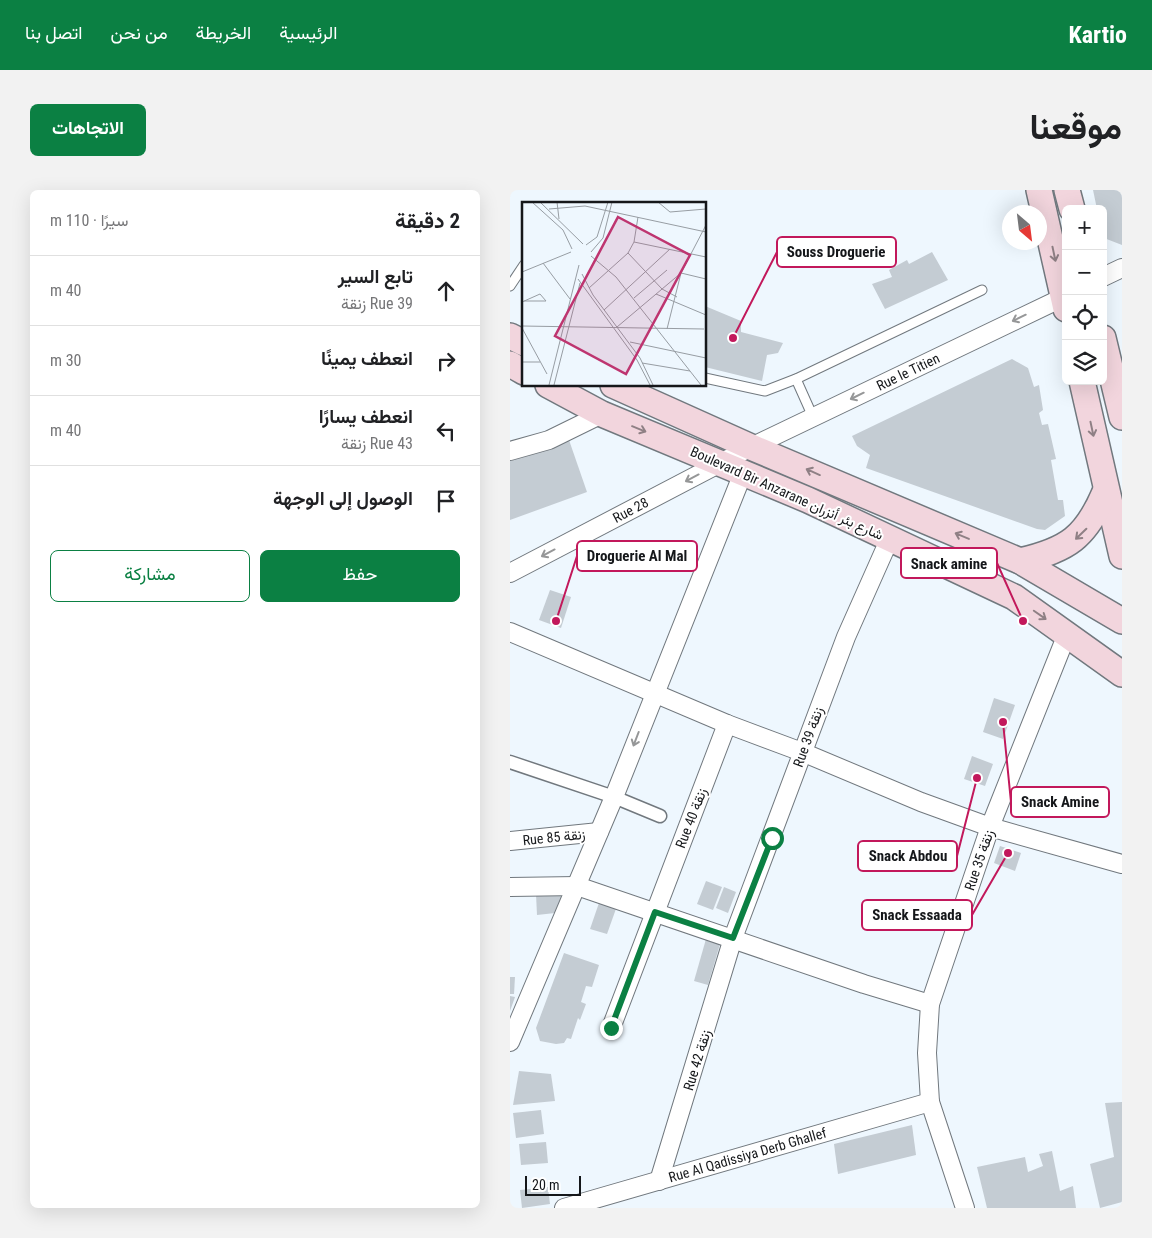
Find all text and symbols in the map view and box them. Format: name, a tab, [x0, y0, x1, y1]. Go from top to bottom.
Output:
text: Kartio	[1069, 21, 1127, 49]
text: اتصل بنا	[25, 22, 82, 43]
text: من نحن	[110, 22, 168, 43]
text: الخريطة	[196, 22, 251, 43]
text: الرئيسية	[279, 22, 337, 43]
button: الاتجاهات	[30, 104, 146, 156]
text: موقعنا	[1029, 107, 1122, 148]
inset map	[522, 202, 706, 386]
north arrow	[1002, 205, 1047, 250]
map controls	[1062, 205, 1107, 385]
button: +	[1062, 205, 1107, 250]
text: 2 دقيقة	[395, 209, 460, 233]
text: سيرًا · 110 m	[50, 211, 128, 230]
callout: Souss Droguerie	[777, 237, 896, 267]
text: Souss Droguerie	[787, 243, 885, 261]
one-way arrow	[1050, 246, 1060, 262]
button: −	[1062, 250, 1107, 295]
text: تابع السير	[338, 265, 413, 288]
icon: ahead	[432, 277, 460, 305]
text: 40 m	[50, 281, 82, 300]
text: Rue 39 زنقة	[341, 294, 413, 313]
button: locate	[1062, 295, 1107, 340]
one-way arrow	[1012, 314, 1027, 323]
button: layers	[1062, 340, 1107, 385]
text: انعطف يمينًا	[321, 347, 413, 370]
icon: right	[432, 347, 460, 375]
street label: Rue le Titien	[874, 350, 942, 394]
text: 30 m	[50, 351, 82, 370]
one-way arrow	[850, 392, 865, 401]
text: انعطف يسارًا	[319, 405, 413, 428]
icon: left	[432, 417, 460, 445]
one-way arrow	[1088, 420, 1097, 436]
text: 40 m	[50, 421, 82, 440]
one-way arrow	[631, 425, 646, 435]
text: Rue 43 زنقة	[341, 434, 413, 453]
street label: Boulevard Bir Anzarane شارع بئر أنزران	[687, 443, 886, 546]
one-way arrow	[806, 466, 821, 476]
one-way arrow	[685, 473, 700, 483]
text: الوصول إلى الوجهة	[273, 487, 413, 510]
icon: arrive	[432, 487, 460, 515]
street label: Rue 28	[610, 494, 651, 526]
one-way arrow	[1075, 528, 1087, 540]
one-way arrow	[955, 530, 970, 540]
callout: Droguerie Al Mal	[577, 541, 697, 571]
text: Droguerie Al Mal	[587, 547, 687, 565]
one-way arrow	[541, 548, 556, 558]
callout: Snack amine	[901, 548, 997, 578]
button: مشاركة	[50, 550, 250, 602]
button: حفظ	[260, 550, 460, 602]
text: Snack amine	[911, 555, 987, 573]
one-way arrow	[1033, 610, 1047, 620]
street label: Rue 39 زنقة	[790, 704, 827, 770]
one-way arrow	[631, 731, 641, 746]
street label: Rue 40 زنقة	[672, 786, 711, 851]
callout: Snack Amine	[1011, 787, 1109, 817]
text: Snack Amine	[1021, 793, 1099, 811]
street label: Rue 85 زنقة	[522, 826, 587, 849]
route start	[761, 827, 784, 850]
street label: Rue 35 زنقة	[961, 827, 998, 893]
callout: Snack Abdou	[858, 841, 957, 871]
text: Snack Abdou	[869, 847, 947, 865]
callout: Snack Essaada	[862, 900, 972, 930]
text: Snack Essaada	[872, 906, 962, 924]
route end	[600, 1017, 623, 1040]
street label: Rue 42 زنقة	[680, 1027, 715, 1093]
street label: Rue Al Qadissiya Derb Ghallef	[667, 1124, 829, 1185]
scale bar	[525, 1173, 581, 1196]
text: 20 m	[532, 1177, 560, 1193]

